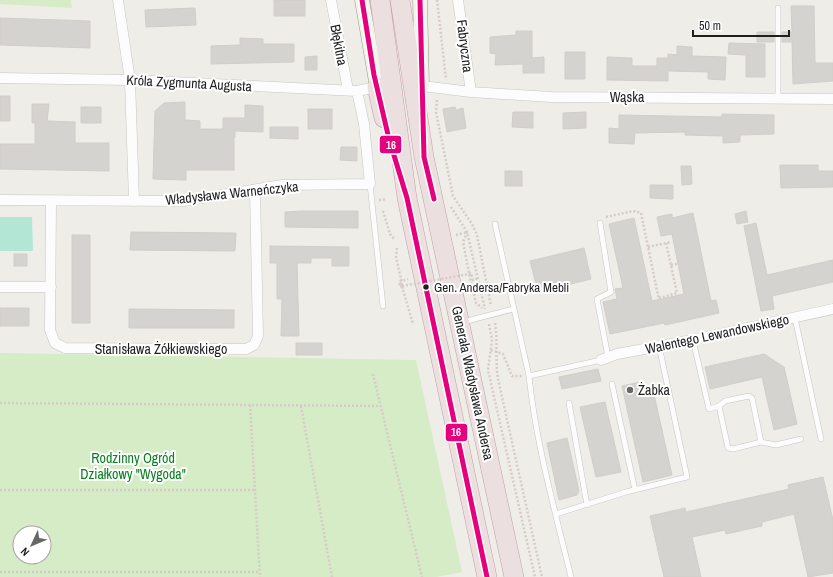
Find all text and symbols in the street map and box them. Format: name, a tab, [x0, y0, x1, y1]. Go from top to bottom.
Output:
scale bar	[693, 12, 789, 38]
text: 50 m	[699, 18, 721, 34]
street label: Fabryczna	[453, 19, 477, 74]
street label: Błękitna	[326, 23, 352, 68]
street label: Króla Zygmunta Augusta	[126, 71, 253, 95]
street label: Wąska	[610, 88, 645, 106]
line badge: 16	[379, 135, 402, 154]
text: 16	[386, 138, 396, 152]
street label: Władysława Warneńczyka	[165, 177, 300, 209]
place label: Gen. Andersa/Fabryka Mebli	[434, 279, 569, 296]
marker: Gen. Andersa/Fabryka Mebli	[421, 282, 431, 292]
street label: Generała Władysława Andersa	[448, 304, 498, 462]
street label: Walentego Lewandowskiego	[644, 310, 790, 358]
street label: Stanisława Żółkiewskiego	[95, 340, 227, 358]
place label: Żabka	[638, 381, 671, 399]
marker: Żabka	[625, 385, 635, 395]
line badge: 16	[445, 423, 468, 442]
text: 16	[451, 425, 461, 439]
park label: Rodzinny Ogród Działkowy "Wygoda"	[80, 449, 186, 483]
north arrow	[12, 525, 52, 565]
text: N	[18, 545, 32, 559]

